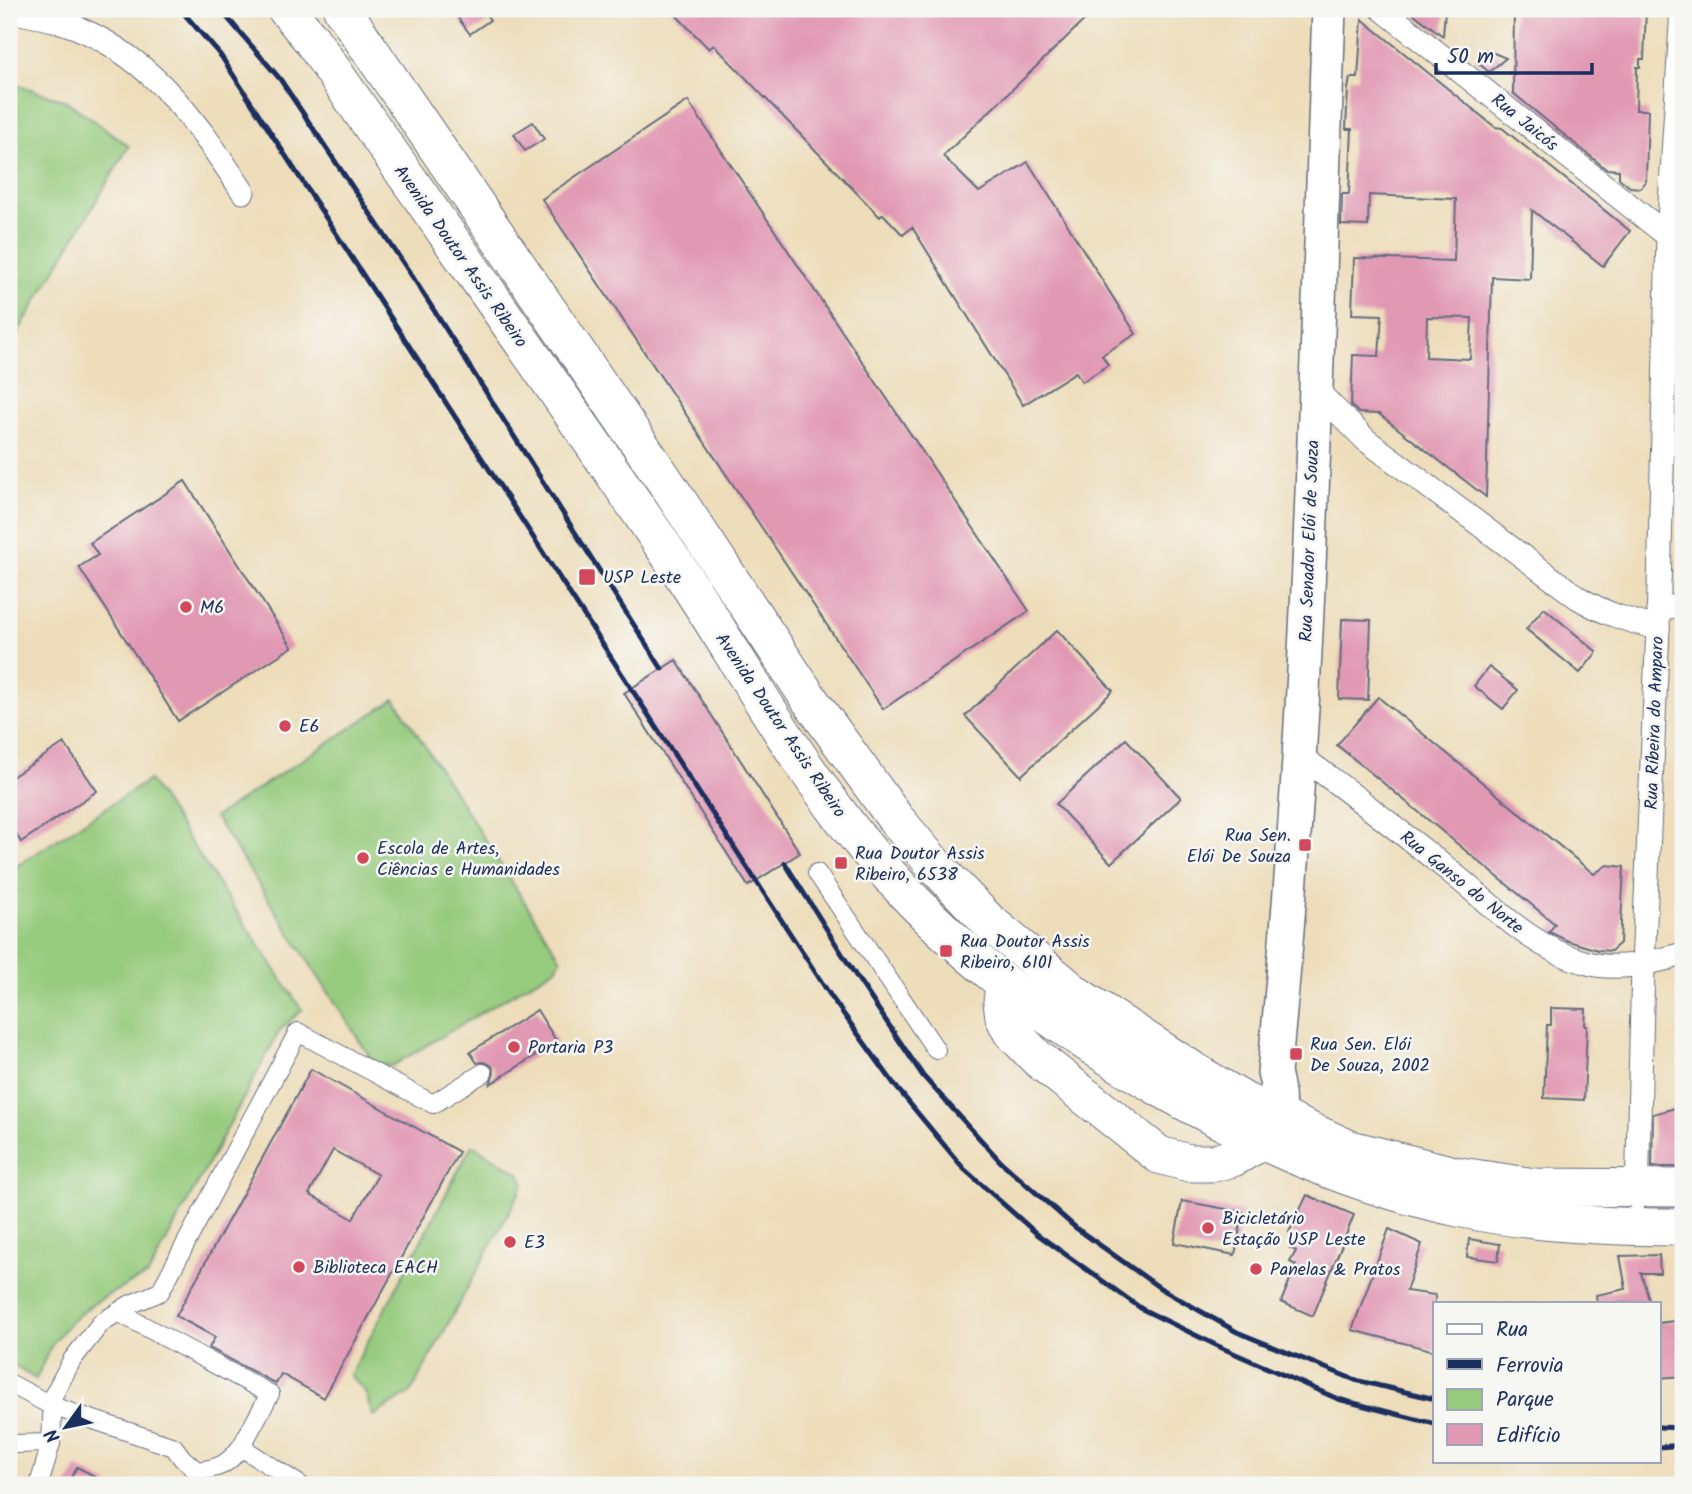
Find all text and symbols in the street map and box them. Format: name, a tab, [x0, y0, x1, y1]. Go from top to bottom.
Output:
scale bar	[1436, 32, 1592, 76]
text: 50 m	[1447, 41, 1494, 74]
street label: Rua Jaicós	[1484, 87, 1564, 160]
street label: Avenida Doutor Assis Ribeiro	[385, 159, 534, 354]
street label: Rua Senador Elói de Souza	[1292, 439, 1329, 643]
place label: USP Leste	[603, 564, 681, 593]
marker: USP Leste	[577, 567, 597, 587]
place label: M6	[200, 594, 224, 623]
marker: M6	[178, 599, 194, 615]
street label: Avenida Doutor Assis Ribeiro	[707, 627, 853, 824]
street label: Rua Ríbeira do Amparo	[1638, 636, 1673, 810]
place label: E6	[299, 713, 320, 742]
marker: E6	[277, 718, 293, 734]
place label: Rua Sen. Elói De Souza	[1187, 822, 1291, 872]
street label: Rua Ganso do Norte	[1393, 824, 1529, 942]
place label: Escola de Artes, Ciências e Humanidades	[377, 835, 560, 885]
marker: Rua Sen. Elói De Souza	[1297, 837, 1313, 853]
place label: Rua Doutor Assis Ribeiro, 6538	[855, 840, 985, 890]
marker: Escola de Artes, Ciências e Humanidades	[355, 850, 371, 866]
marker: Rua Doutor Assis Ribeiro, 6538	[833, 855, 849, 871]
place label: Rua Doutor Assis Ribeiro, 6101	[960, 928, 1090, 978]
marker: Rua Doutor Assis Ribeiro, 6101	[938, 943, 954, 959]
place label: Rua Sen. Elói De Souza, 2002	[1310, 1031, 1430, 1081]
place label: Portaria P3	[528, 1034, 613, 1063]
marker: Portaria P3	[506, 1039, 522, 1055]
marker: Rua Sen. Elói De Souza, 2002	[1288, 1046, 1304, 1062]
place label: Bicicletário Estação USP Leste	[1222, 1205, 1366, 1255]
marker: Bicicletário Estação USP Leste	[1200, 1220, 1216, 1236]
place label: E3	[524, 1229, 545, 1258]
marker: E3	[502, 1234, 518, 1250]
place label: Biblioteca EACH	[313, 1254, 438, 1283]
place label: Panelas & Pratos	[1270, 1256, 1401, 1285]
marker: Biblioteca EACH	[291, 1259, 307, 1275]
marker: Panelas & Pratos	[1248, 1261, 1264, 1277]
legend	[1433, 1302, 1660, 1462]
text: Rua	[1496, 1314, 1528, 1347]
text: Ferrovia	[1496, 1350, 1564, 1383]
text: Parque	[1496, 1384, 1554, 1417]
north arrow	[32, 1392, 102, 1462]
text: Edifício	[1496, 1420, 1561, 1453]
text: N	[38, 1422, 69, 1448]

